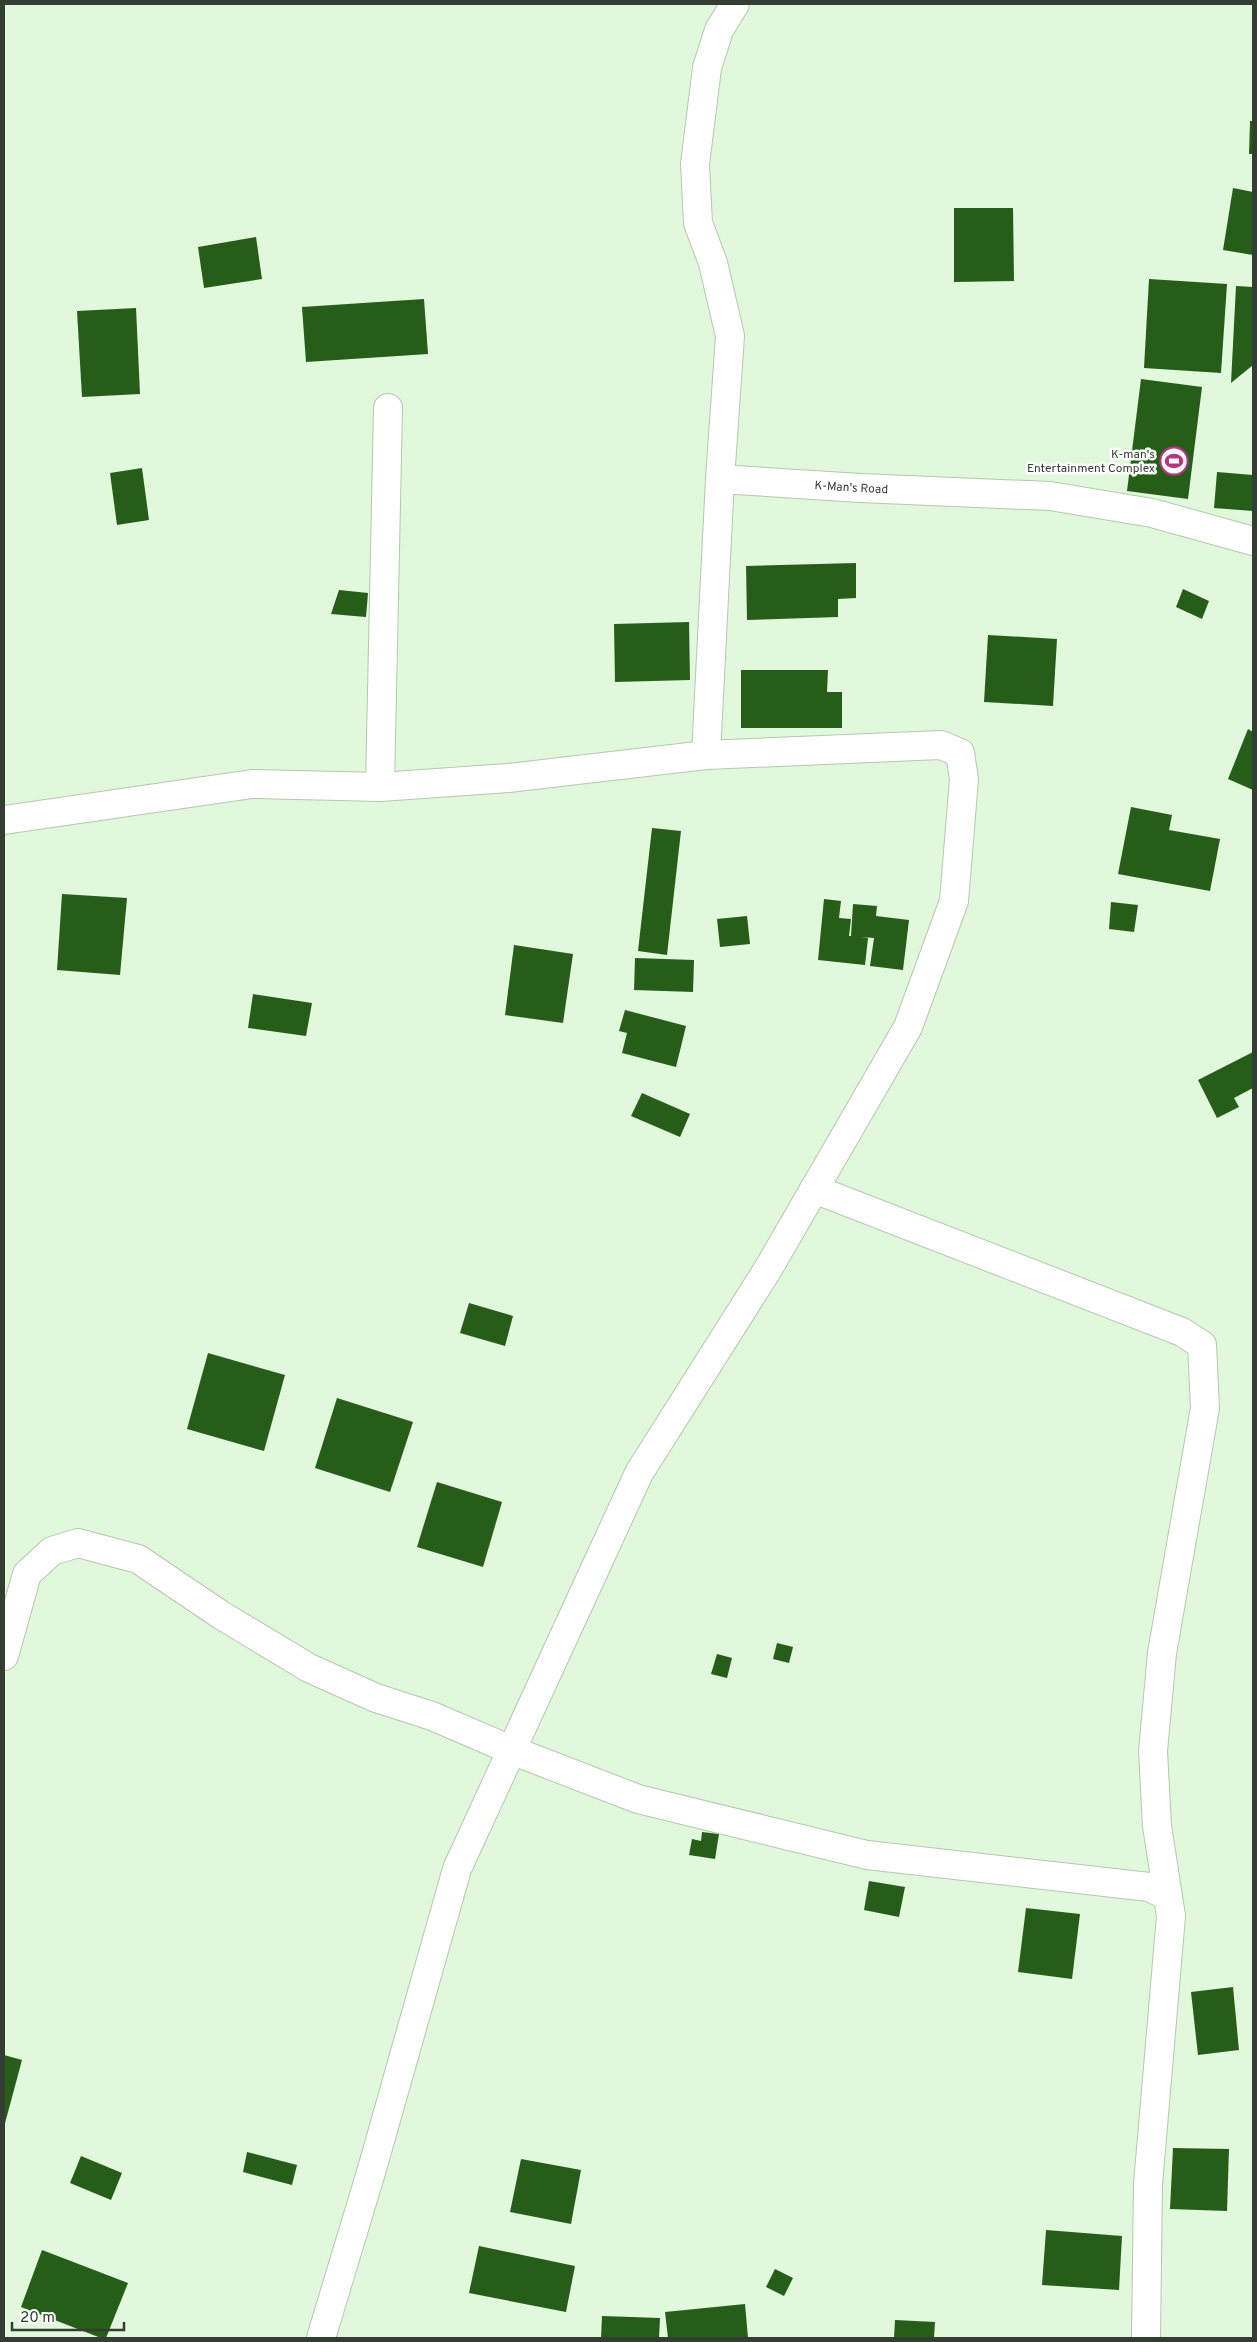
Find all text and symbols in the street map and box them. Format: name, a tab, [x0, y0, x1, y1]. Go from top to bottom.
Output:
sports icon: K-man's Entertainment Complex	[1159, 446, 1189, 476]
place label: K-man's Entertainment Complex	[1027, 447, 1155, 477]
street label: K-Man's Road	[814, 478, 889, 498]
scale bar	[12, 2300, 125, 2332]
text: 20 m	[20, 2309, 55, 2328]

